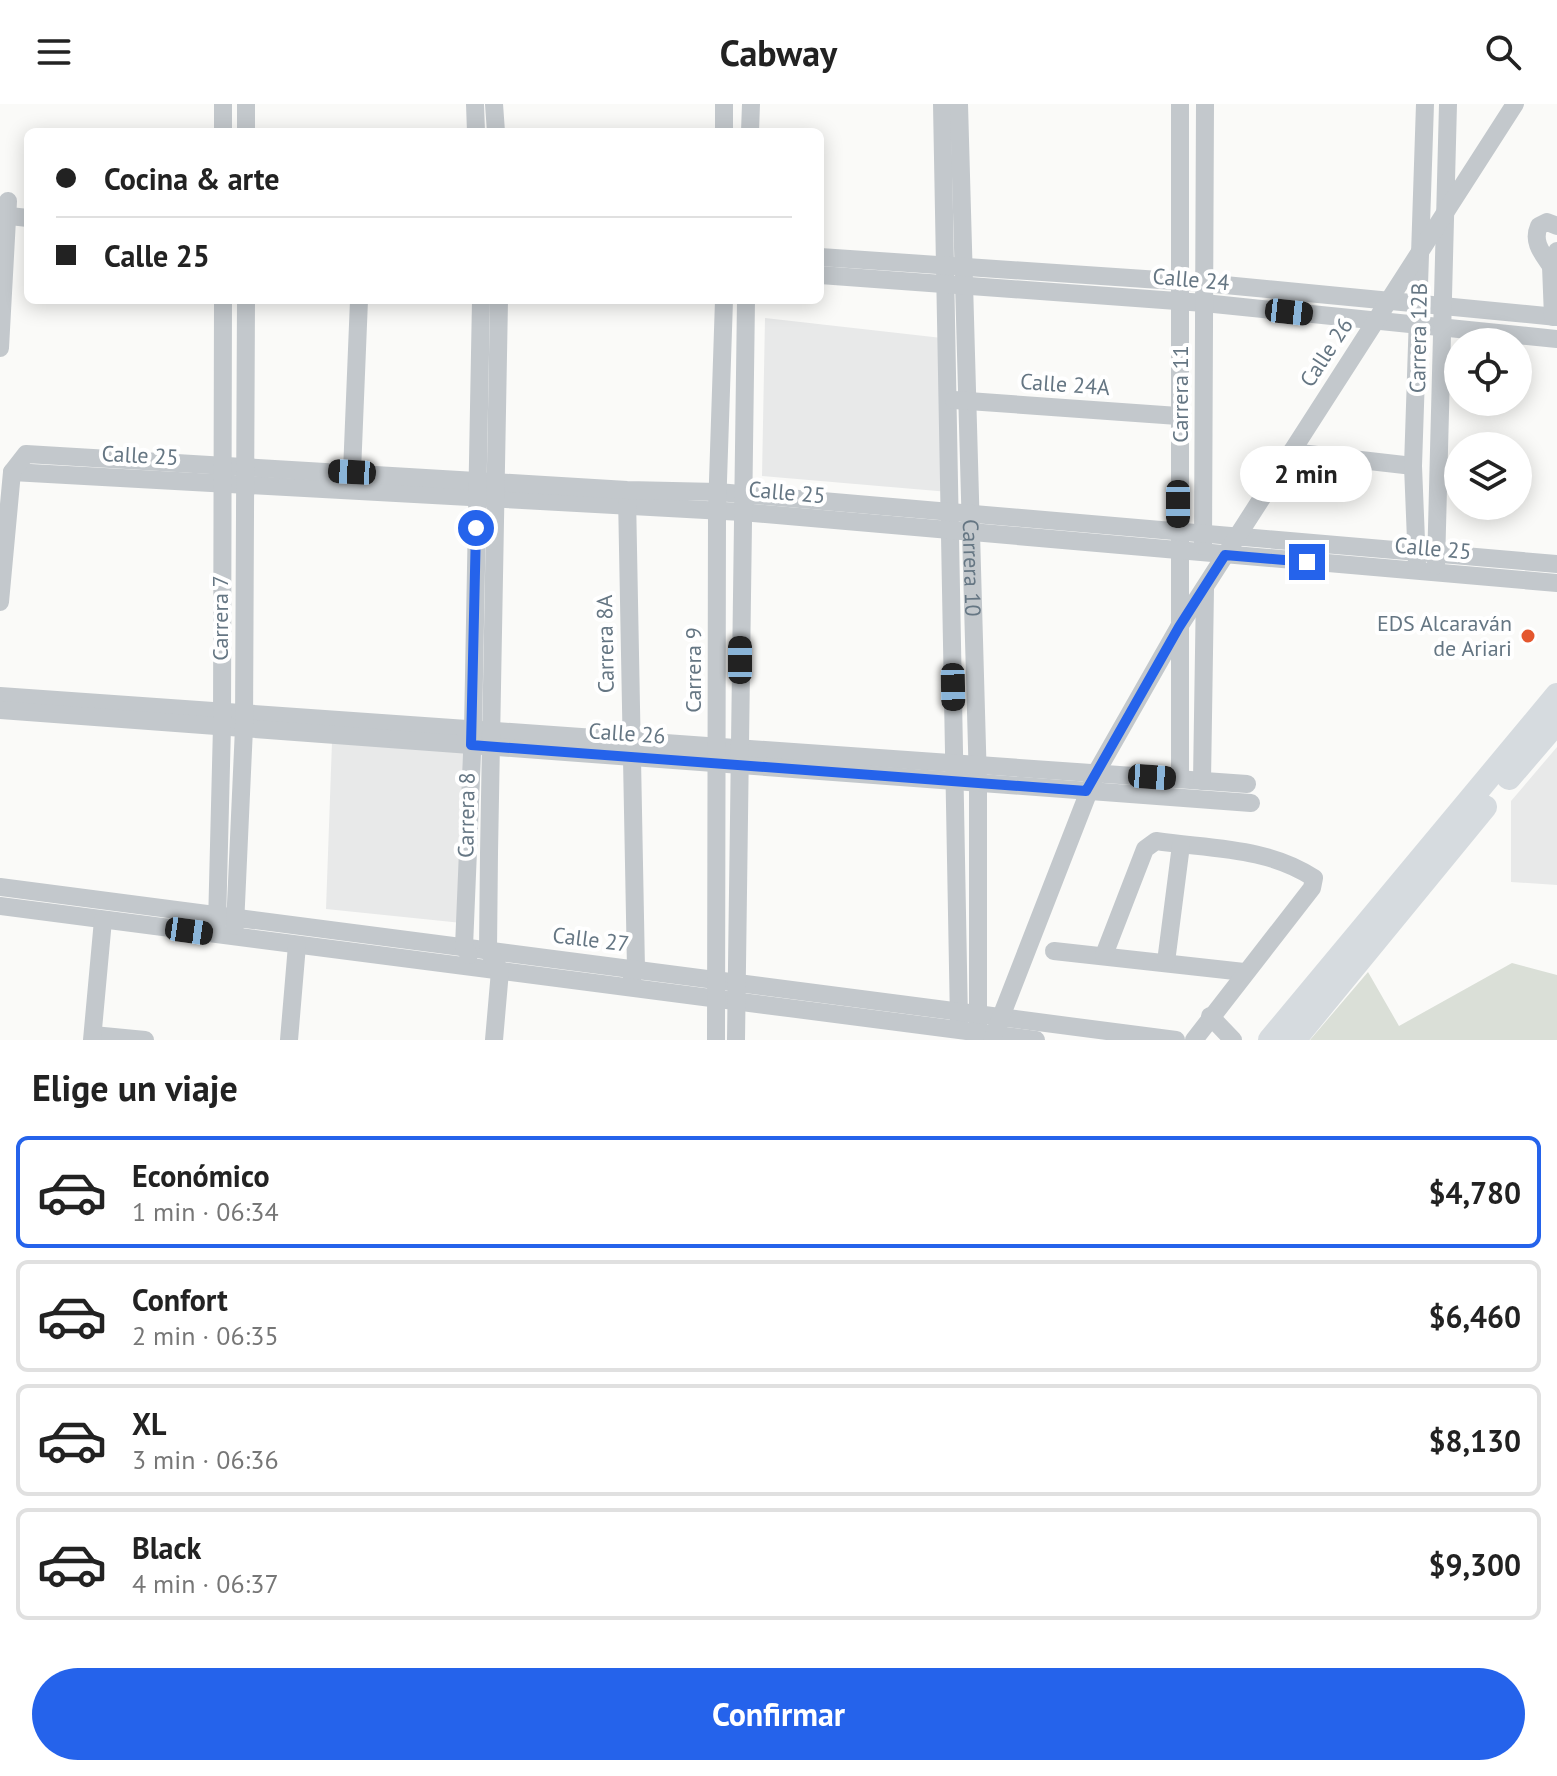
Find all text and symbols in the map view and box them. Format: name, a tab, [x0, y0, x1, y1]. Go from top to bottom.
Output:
text: Cabway	[720, 29, 837, 76]
icon: menu	[32, 30, 76, 74]
icon: search	[1481, 30, 1525, 74]
text: Cocina & arte	[104, 159, 280, 198]
text: Calle 25	[104, 236, 210, 275]
street label: Calle 24	[1151, 262, 1231, 296]
street label: Carrera 12B	[1403, 283, 1433, 393]
car	[1264, 298, 1314, 326]
street label: Calle 26	[1293, 312, 1359, 392]
map controls	[1444, 328, 1532, 520]
button: locate	[1444, 328, 1532, 416]
street label: Carrera 11	[1166, 345, 1194, 443]
street label: Calle 24A	[1019, 367, 1111, 401]
button: layers	[1444, 432, 1532, 520]
street label: Calle 25	[101, 439, 179, 471]
callout: 2 min	[1241, 446, 1373, 502]
text: 2 min	[1274, 457, 1338, 490]
car	[327, 459, 377, 485]
street label: Calle 25	[747, 475, 827, 509]
car	[1166, 480, 1190, 528]
route start	[458, 510, 494, 546]
street label: Carrera 10	[957, 519, 987, 617]
street label: Calle 25	[1393, 531, 1473, 565]
route end	[1289, 544, 1325, 580]
street label: Carrera 7	[206, 575, 234, 661]
street label: Carrera 8A	[590, 594, 620, 693]
place label: EDS Alcaraván de Ariari	[1377, 609, 1512, 662]
street label: Carrera 9	[679, 627, 707, 713]
marker: EDS Alcaraván de Ariari	[1519, 627, 1537, 645]
car	[728, 636, 752, 684]
car	[941, 663, 965, 711]
street label: Calle 26	[588, 716, 666, 750]
car	[1127, 763, 1177, 791]
street label: Carrera 8	[451, 772, 481, 858]
car	[164, 916, 214, 946]
street label: Calle 27	[551, 920, 631, 958]
text: Elige un viaje	[32, 1064, 238, 1111]
icon: car	[36, 1156, 108, 1228]
text: Económico	[132, 1156, 270, 1195]
text: $4,780	[1428, 1173, 1521, 1212]
text: 1 min · 06:34	[132, 1195, 279, 1228]
icon: car	[36, 1280, 108, 1352]
text: Confort	[132, 1280, 228, 1319]
text: $6,460	[1428, 1297, 1521, 1336]
text: 2 min · 06:35	[132, 1319, 279, 1352]
icon: car	[36, 1404, 108, 1476]
text: XL	[132, 1404, 166, 1443]
text: $8,130	[1428, 1421, 1521, 1460]
text: 3 min · 06:36	[132, 1443, 279, 1476]
icon: car	[36, 1528, 108, 1600]
text: Black	[132, 1528, 201, 1567]
text: $9,300	[1428, 1545, 1521, 1584]
text: 4 min · 06:37	[132, 1567, 279, 1600]
button: Confirmar	[32, 1668, 1525, 1760]

